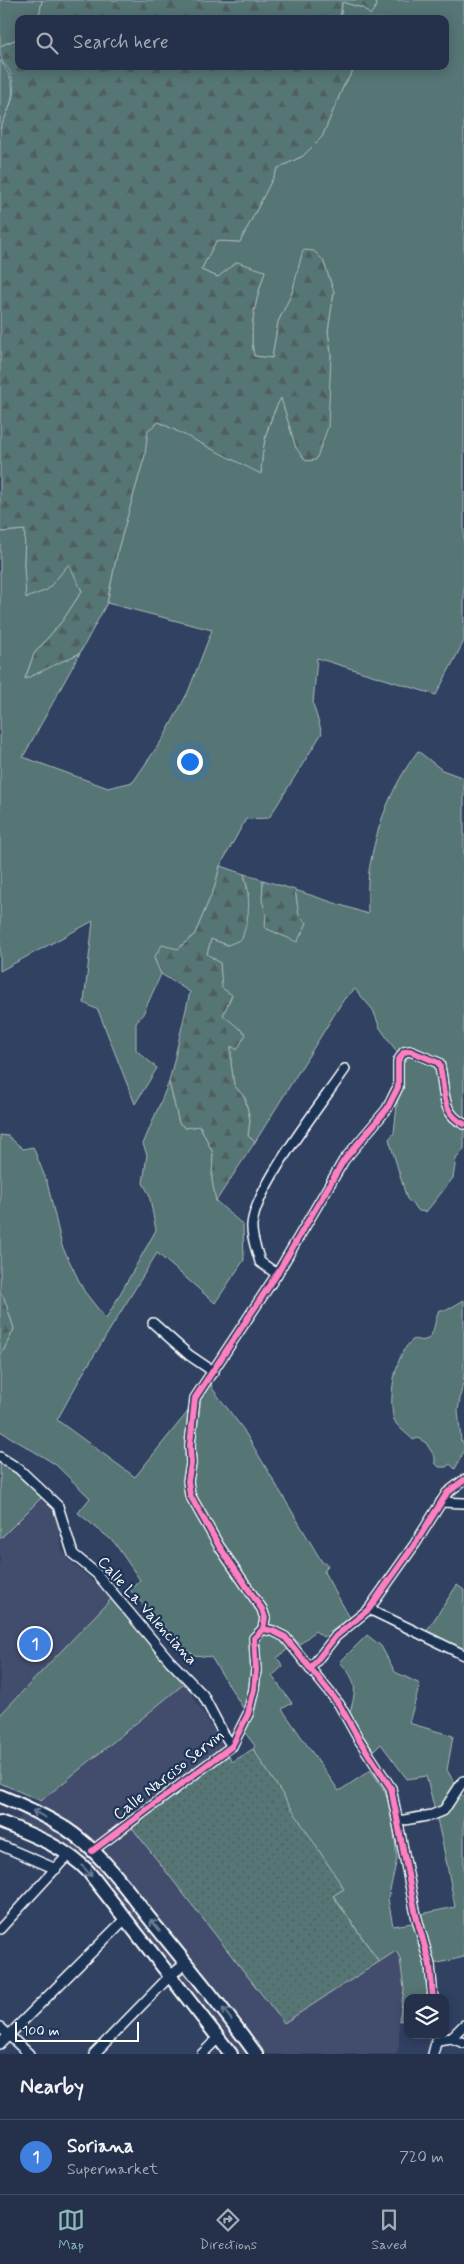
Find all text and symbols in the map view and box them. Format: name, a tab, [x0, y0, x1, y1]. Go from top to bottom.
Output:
search box	[15, 15, 449, 70]
icon: search	[33, 29, 61, 57]
text: Search here	[73, 30, 169, 55]
your location	[177, 749, 203, 775]
street label: Calle La Valenciana	[92, 1552, 202, 1670]
pin: 1	[19, 1625, 51, 1663]
street label: Calle Narciso Servin	[109, 1725, 229, 1825]
one-way arrow	[32, 1809, 47, 1819]
one-way arrow	[82, 1864, 93, 1877]
one-way arrow	[150, 1919, 161, 1932]
map controls	[404, 1994, 449, 2039]
button: layers	[404, 1994, 449, 2039]
one-way arrow	[222, 2008, 233, 2021]
scale bar	[15, 2019, 139, 2042]
text: 100 m	[22, 2022, 60, 2040]
text: Nearby	[20, 2073, 84, 2101]
text: Soriana	[67, 2134, 134, 2159]
text: 1	[32, 2147, 40, 2168]
text: 720 m	[399, 2147, 444, 2168]
text: Supermarket	[67, 2159, 158, 2180]
tab: Map	[57, 2206, 85, 2254]
tab: Directions	[200, 2206, 257, 2254]
tab: Saved	[371, 2206, 407, 2254]

